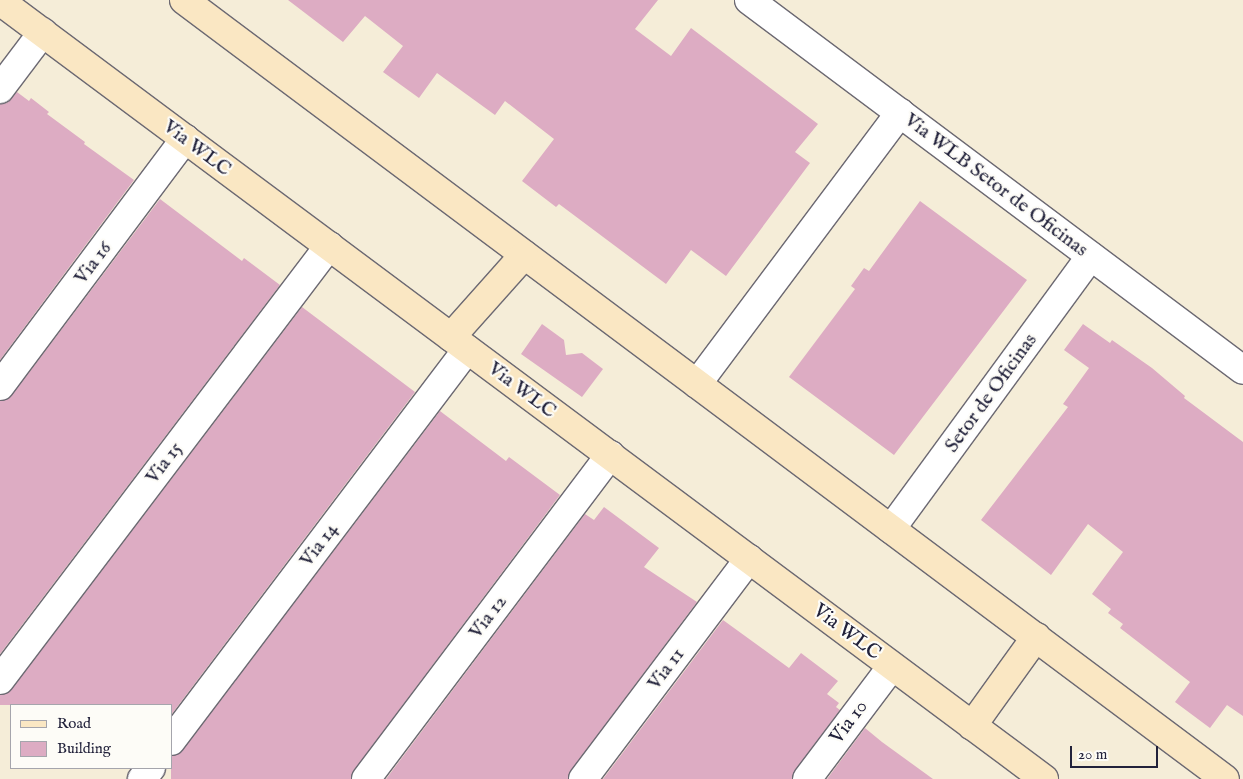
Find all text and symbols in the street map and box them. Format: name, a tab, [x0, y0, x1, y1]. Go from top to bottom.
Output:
street label: Via WLB Setor de Oficinas	[899, 108, 1093, 262]
street label: Via WLC	[158, 115, 236, 181]
street label: Via 16	[69, 237, 117, 289]
street label: Setor de Oficinas	[940, 329, 1042, 457]
street label: Via WLC	[483, 357, 561, 423]
street label: Via 15	[141, 437, 187, 489]
street label: Via 14	[295, 518, 343, 572]
street label: Via 12	[464, 591, 512, 643]
street label: Via WLC	[808, 599, 886, 665]
street label: Via 11	[642, 643, 690, 695]
street label: Via 10	[825, 695, 873, 749]
legend	[10, 704, 172, 769]
text: Road	[57, 714, 91, 733]
scale bar	[1073, 736, 1160, 768]
text: Building	[57, 739, 111, 758]
text: 20 m	[1078, 745, 1107, 764]

